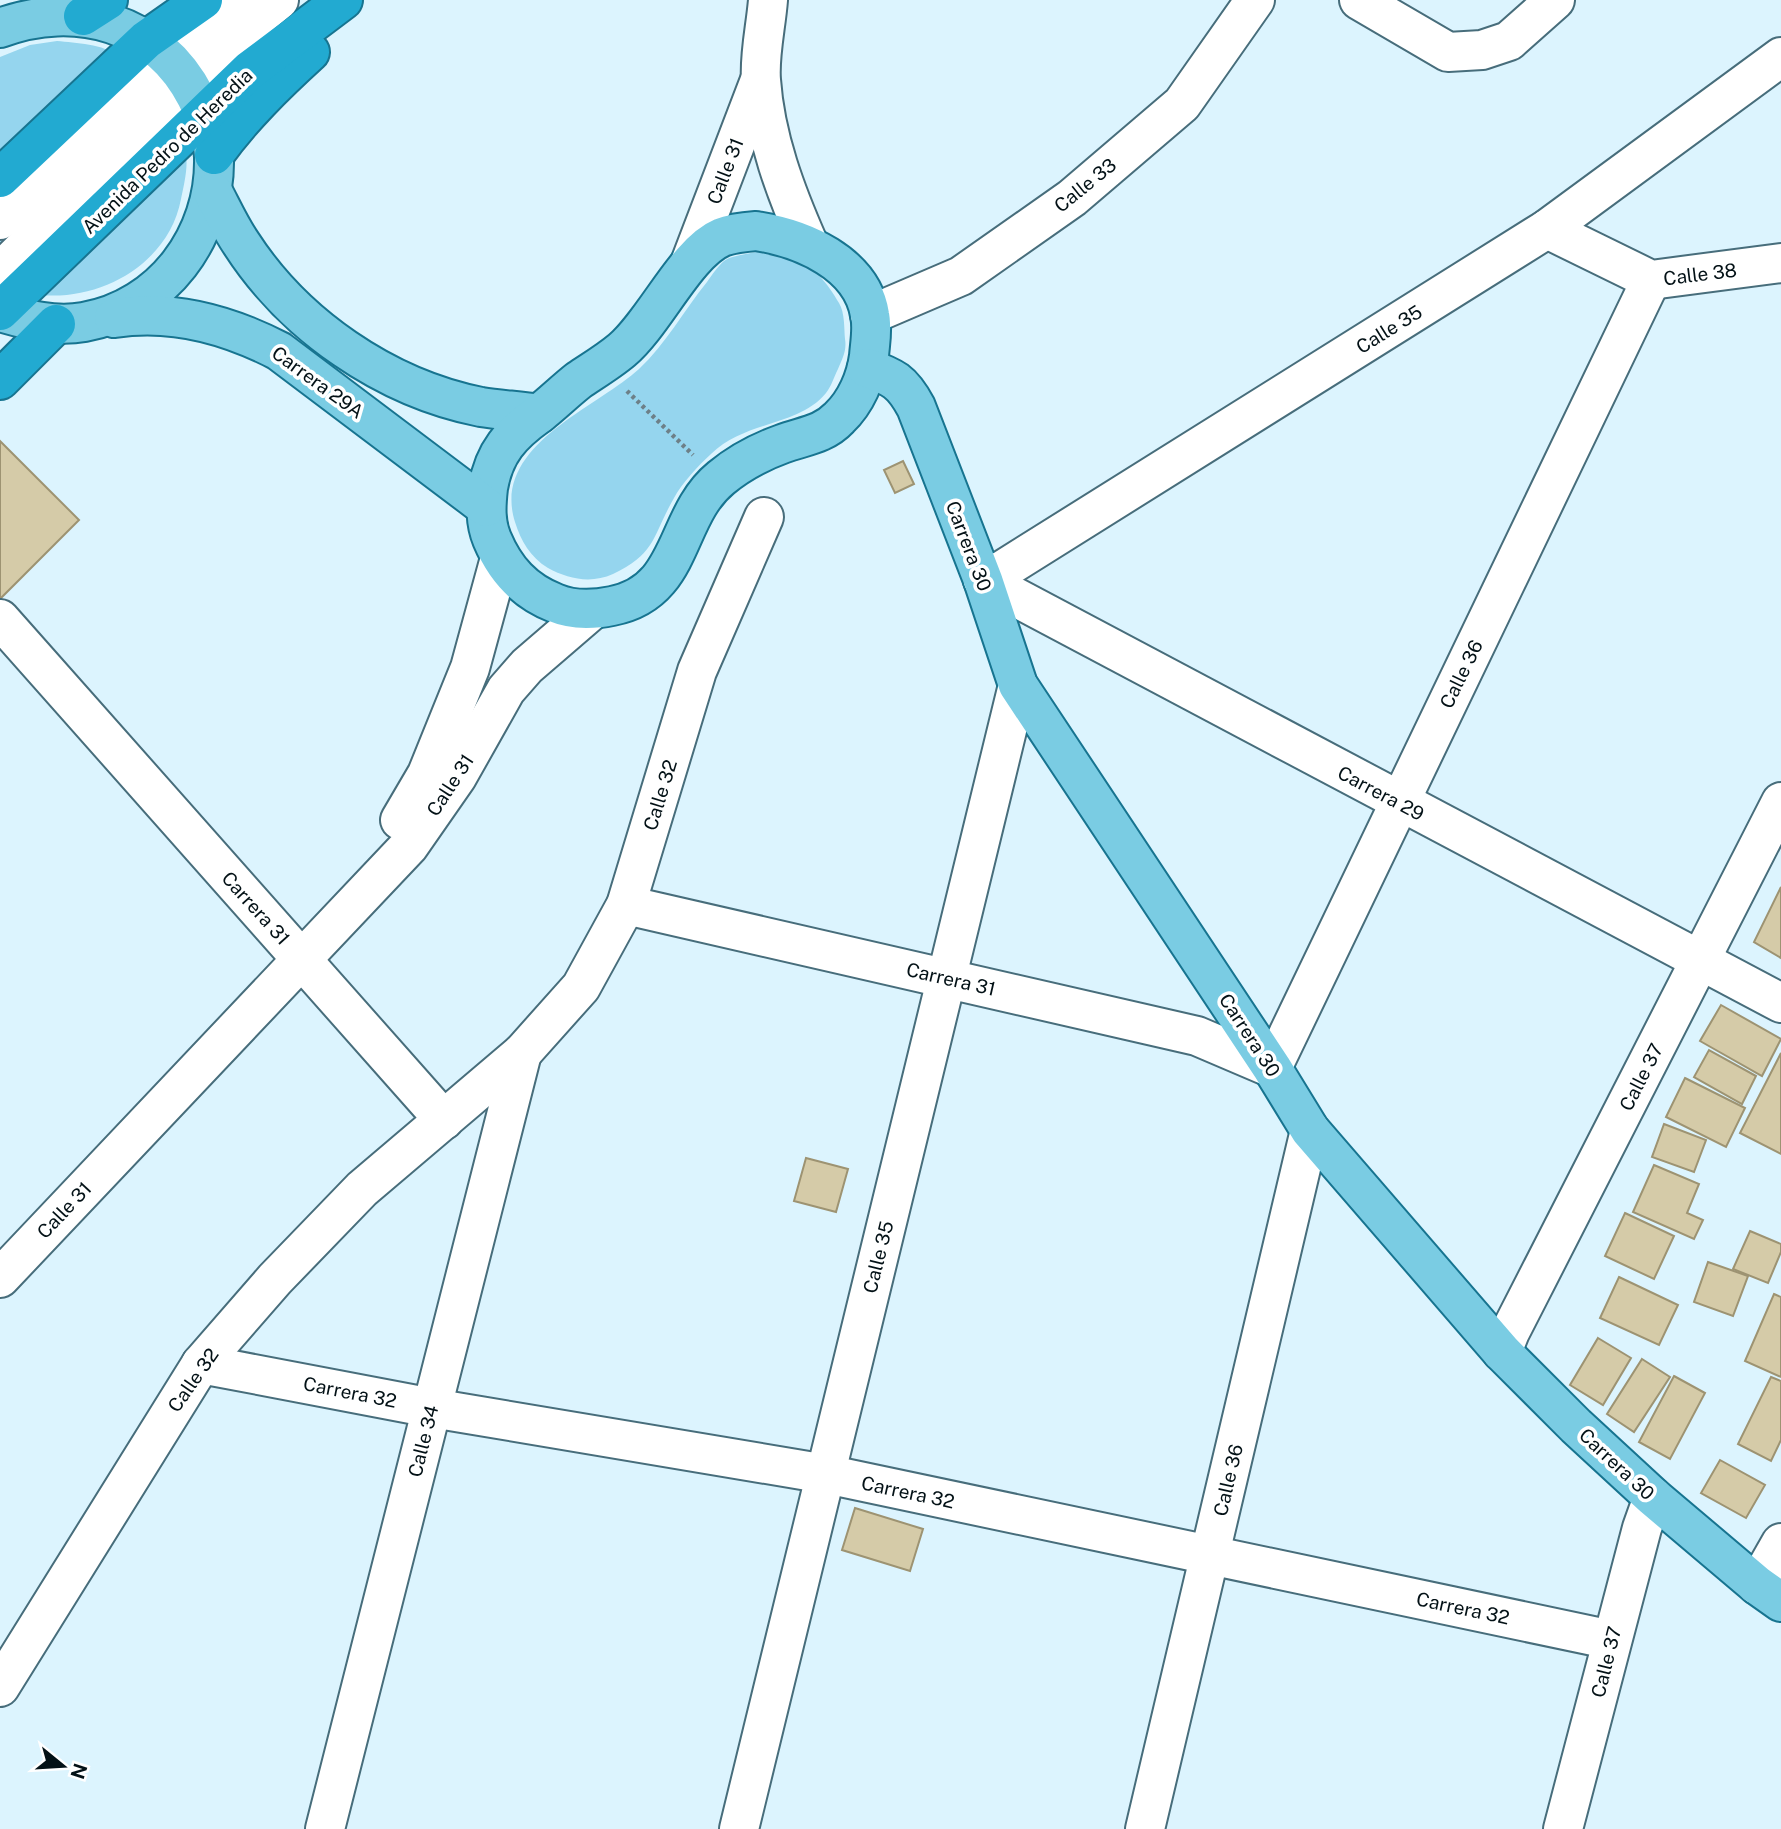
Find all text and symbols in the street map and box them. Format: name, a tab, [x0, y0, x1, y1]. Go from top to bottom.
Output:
street label: Avenida Pedro de Heredia	[78, 64, 256, 238]
street label: Calle 31	[702, 135, 748, 207]
street label: Calle 33	[1050, 153, 1120, 217]
street label: Calle 38	[1662, 259, 1738, 289]
street label: Calle 35	[1352, 300, 1426, 358]
street label: Carrera 29A	[268, 341, 368, 423]
street label: Carrera 30	[942, 498, 996, 594]
street label: Calle 36	[1435, 636, 1487, 712]
street label: Calle 31	[422, 750, 478, 820]
street label: Calle 32	[639, 757, 681, 833]
street label: Carrera 29	[1334, 761, 1428, 825]
street label: Carrera 31	[217, 867, 295, 949]
street label: Carrera 31	[904, 958, 998, 1000]
street label: Carrera 30	[1215, 989, 1285, 1081]
street label: Calle 37	[1615, 1040, 1667, 1114]
street label: Calle 31	[32, 1177, 96, 1243]
street label: Calle 35	[858, 1219, 898, 1295]
street label: Calle 32	[163, 1344, 223, 1416]
street label: Carrera 32	[302, 1372, 398, 1412]
street label: Calle 34	[403, 1403, 443, 1479]
street label: Carrera 30	[1575, 1424, 1659, 1504]
street label: Calle 36	[1209, 1442, 1247, 1518]
street label: Carrera 32	[860, 1471, 956, 1513]
street label: Carrera 32	[1415, 1587, 1511, 1629]
street label: Calle 37	[1587, 1624, 1625, 1700]
north arrow	[28, 1731, 98, 1801]
text: N	[66, 1761, 92, 1782]

